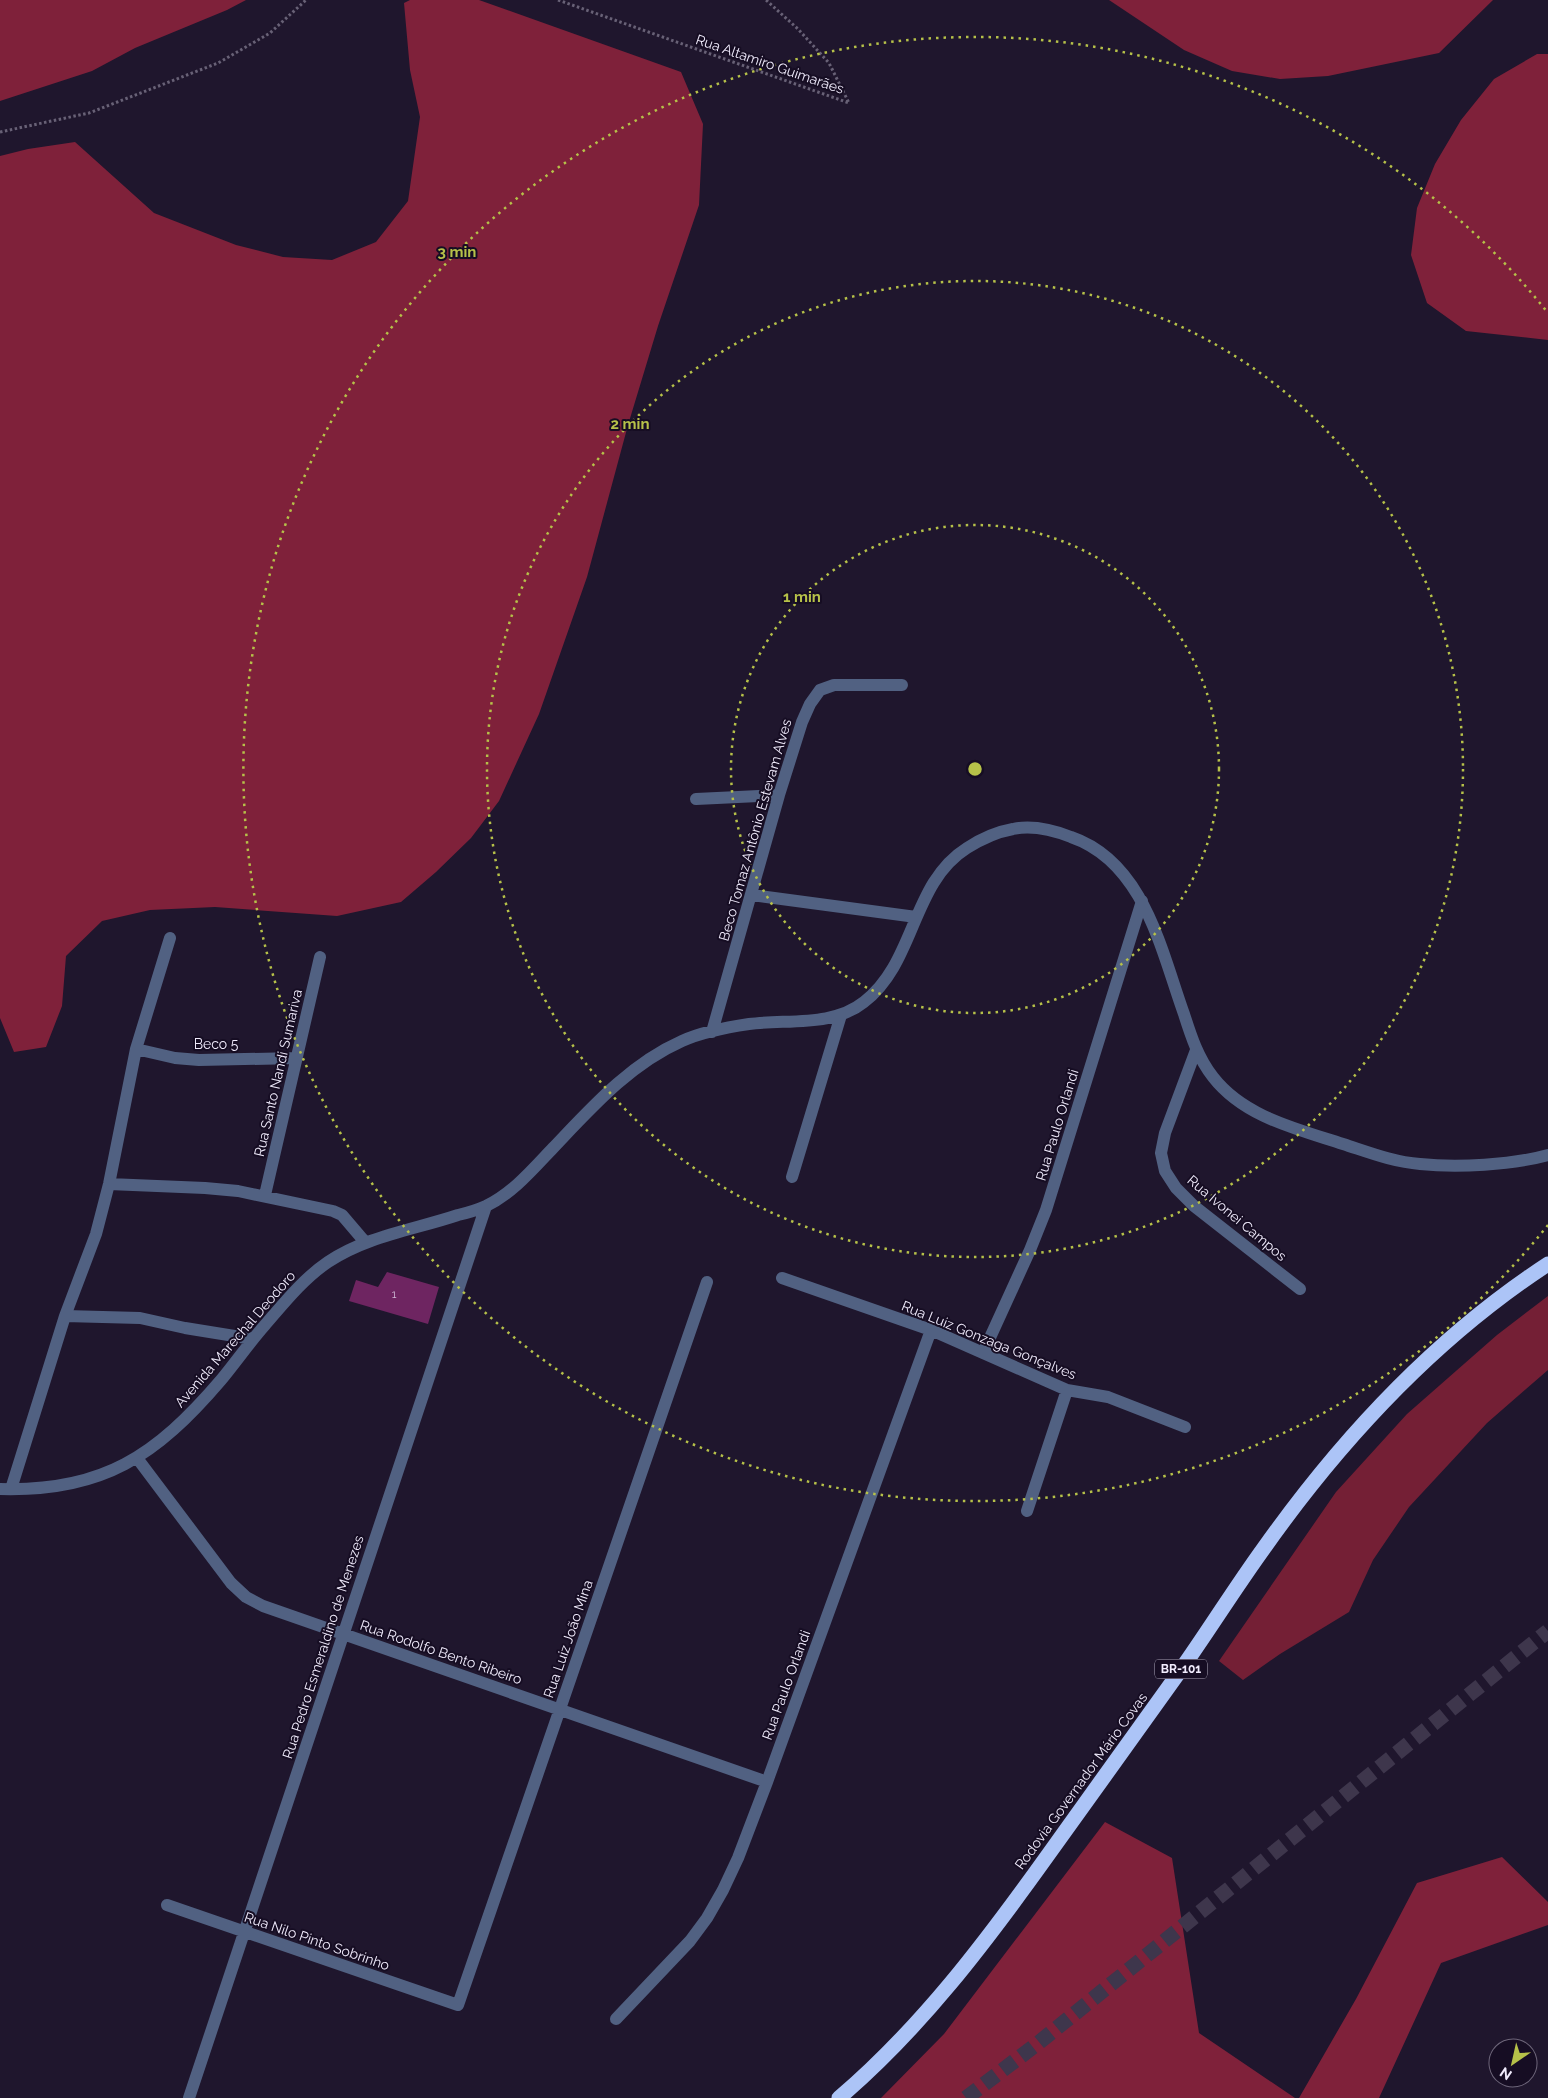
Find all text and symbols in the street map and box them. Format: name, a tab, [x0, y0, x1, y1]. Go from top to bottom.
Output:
street label: Rua Altamiro Guimarães	[694, 31, 846, 97]
text: 3 min	[438, 243, 476, 261]
text: 2 min	[611, 415, 649, 433]
text: 1 min	[783, 588, 821, 606]
street label: Beco Tomaz Antônio Estevam Alves	[716, 717, 794, 943]
centre of rings	[966, 760, 984, 778]
street label: Rua Santo Nandi Sumariva	[251, 988, 305, 1158]
street label: Beco 5	[194, 1036, 239, 1052]
street label: Rua Paulo Orlandi	[1032, 1067, 1082, 1183]
street label: Rua Ivonei Campos	[1184, 1172, 1290, 1264]
street label: Avenida Marechal Deodoro	[171, 1268, 299, 1410]
house number: 1	[392, 1288, 397, 1301]
street label: Rua Luiz Gonzaga Gonçalves	[899, 1298, 1079, 1383]
street label: Rua Pedro Esmeraldino de Menezes	[279, 1533, 367, 1761]
street label: Rua Luiz João Mina	[540, 1578, 596, 1700]
street label: Rua Rodolfo Bento Ribeiro	[358, 1617, 524, 1687]
street label: Rua Paulo Orlandi	[759, 1628, 813, 1742]
road number: BR-101	[1155, 1660, 1207, 1678]
street label: Rodovia Governador Mário Covas	[1012, 1689, 1151, 1872]
street label: Rua Nilo Pinto Sobrinho	[242, 1909, 392, 1973]
north arrow	[1488, 2038, 1538, 2088]
text: N	[1497, 2064, 1515, 2083]

